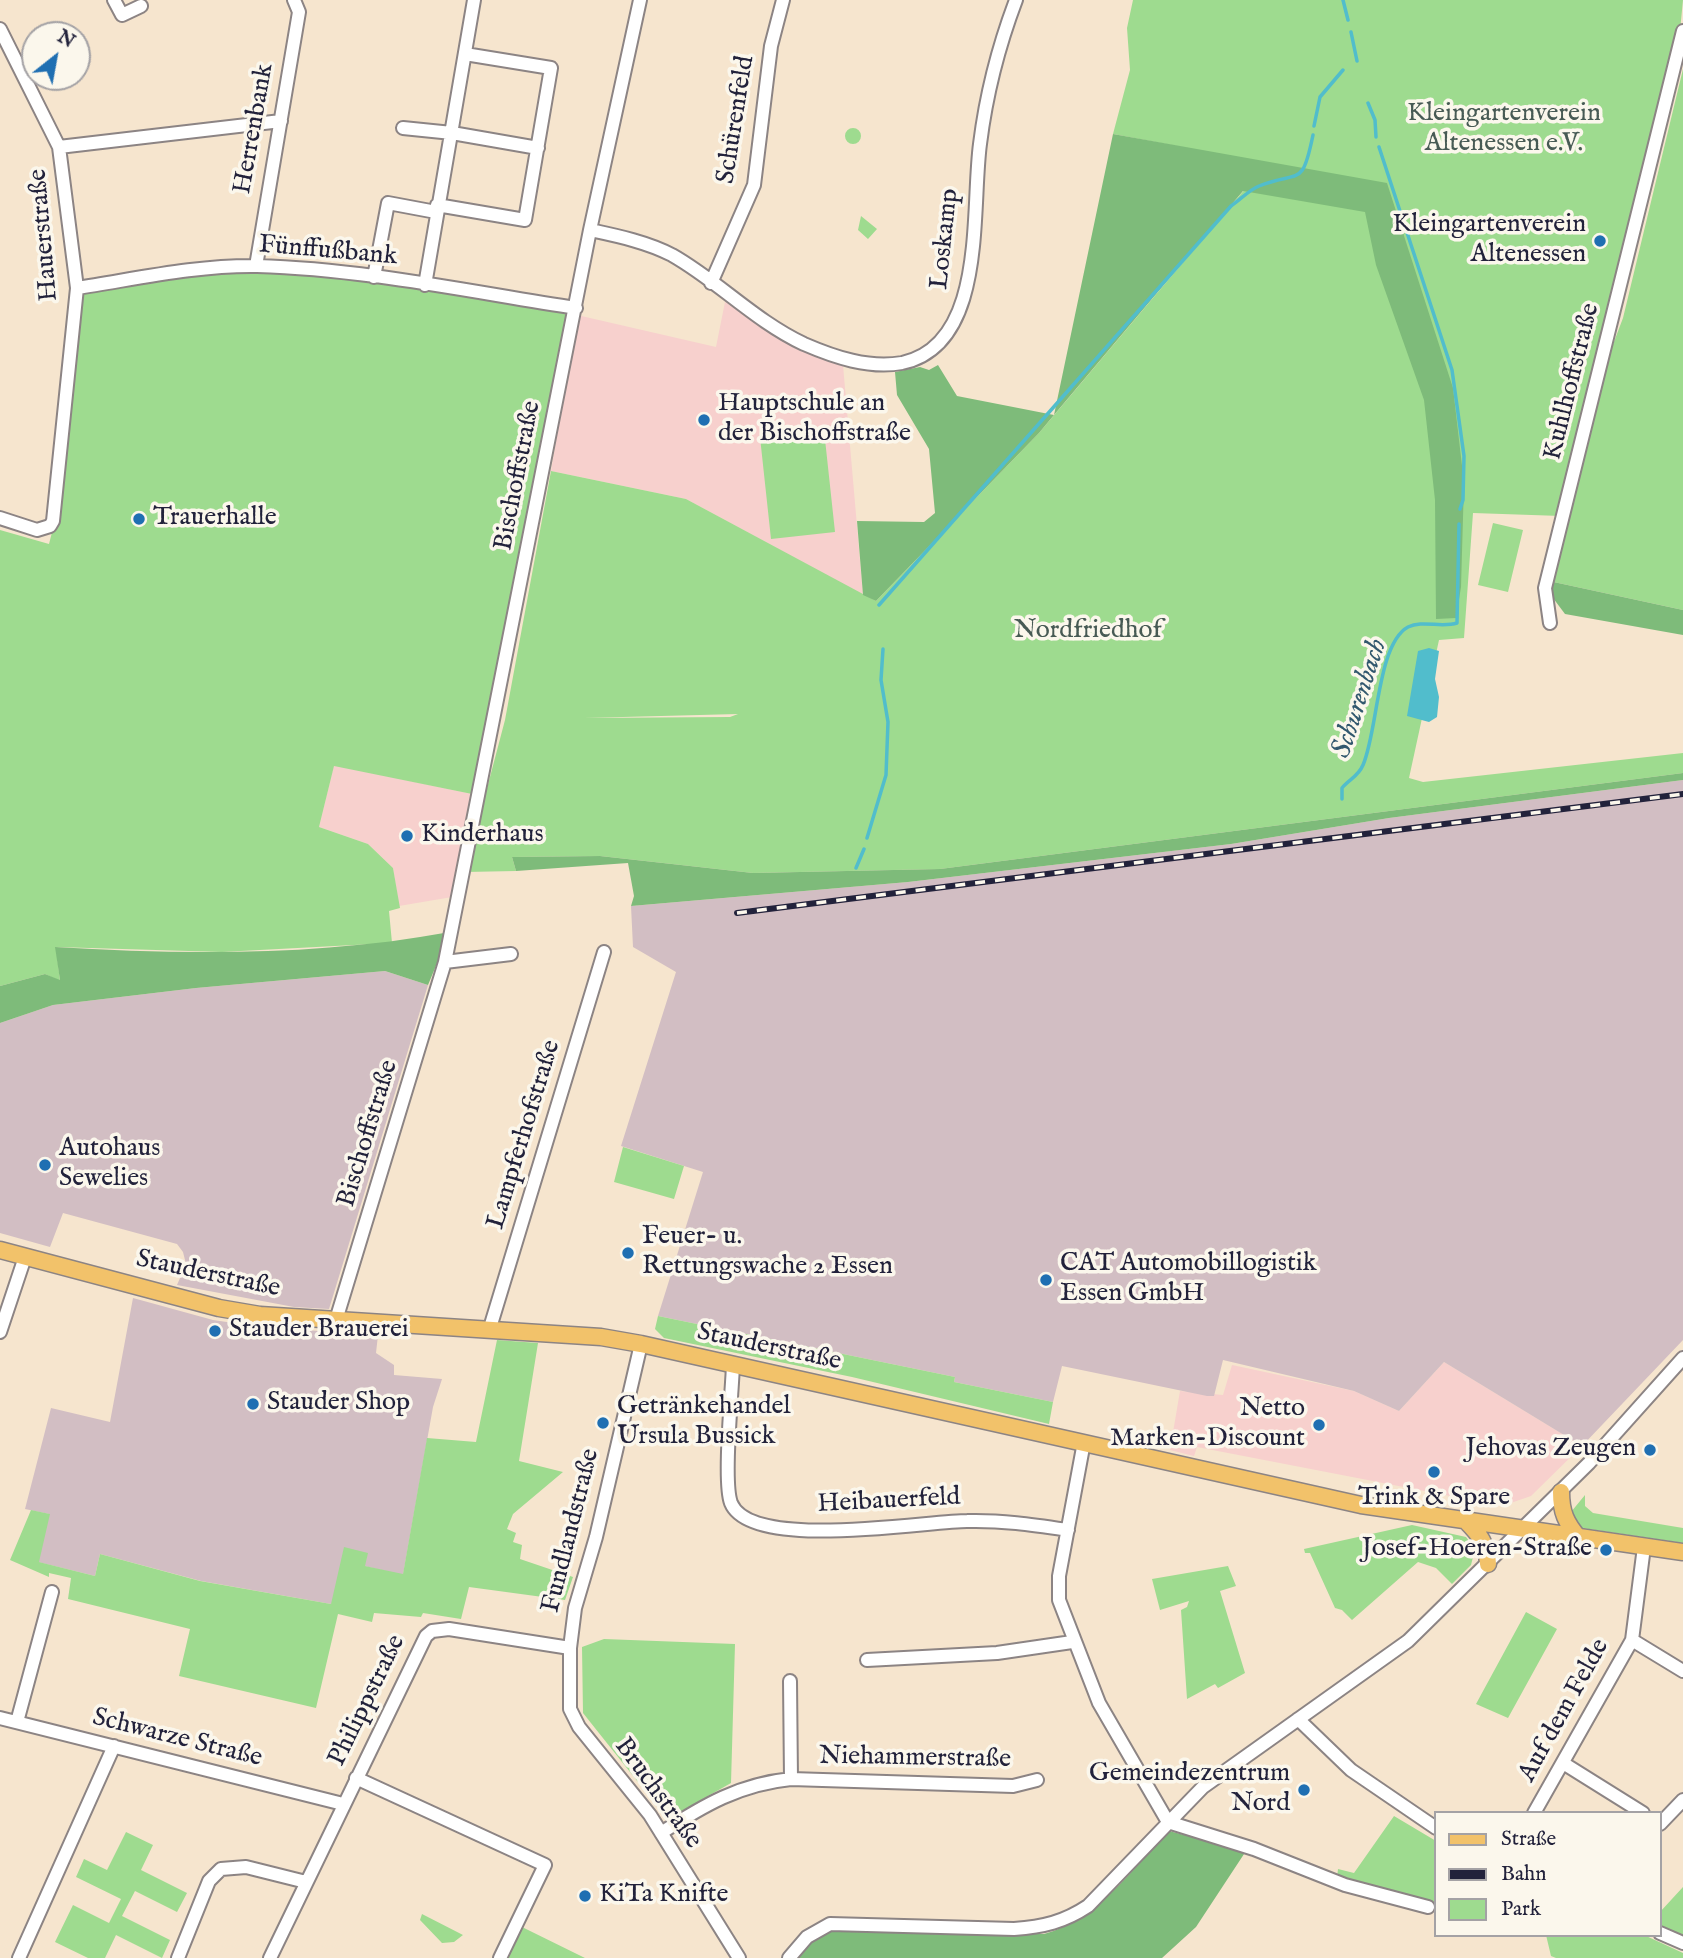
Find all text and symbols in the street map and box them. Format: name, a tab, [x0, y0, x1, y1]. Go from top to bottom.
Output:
north arrow	[21, 21, 91, 91]
text: N	[53, 25, 79, 54]
street label: Schürenfeld	[711, 54, 763, 186]
street label: Herrenbank	[228, 61, 282, 197]
park label: Kleingartenverein Altenessen e.V.	[1407, 99, 1601, 160]
street label: Hauerstraße	[24, 168, 66, 302]
street label: Loskamp	[925, 187, 967, 291]
place label: Kleingartenverein Altenessen	[1393, 210, 1586, 272]
street label: Fünffußbank	[257, 230, 399, 274]
marker: Kleingartenverein Altenessen	[1592, 233, 1608, 249]
street label: Kuhlhoffstraße	[1538, 300, 1608, 464]
place label: Hauptschule an der Bischoffstraße	[718, 389, 911, 450]
street label: Bischoffstraße	[489, 398, 549, 554]
marker: Hauptschule an der Bischoffstraße	[696, 412, 712, 428]
place label: Trauerhalle	[153, 503, 277, 535]
marker: Trauerhalle	[131, 511, 147, 527]
park label: Nordfriedhof	[1014, 616, 1162, 648]
water label: Schurenbach	[1326, 635, 1396, 763]
place label: Kinderhaus	[421, 820, 544, 852]
marker: Kinderhaus	[399, 828, 415, 844]
street label: Lampferhofstraße	[481, 1037, 569, 1233]
street label: Bischoffstraße	[332, 1057, 406, 1211]
place label: Autohaus Sewelies	[59, 1134, 160, 1196]
marker: Autohaus Sewelies	[37, 1157, 53, 1173]
place label: Feuer- u. Rettungswache 2 Essen	[642, 1222, 893, 1284]
street label: Stauderstraße	[133, 1245, 283, 1305]
marker: Feuer- u. Rettungswache 2 Essen	[620, 1245, 636, 1261]
place label: CAT Automobillogistik Essen GmbH	[1060, 1249, 1317, 1310]
marker: CAT Automobillogistik Essen GmbH	[1038, 1272, 1054, 1288]
place label: Stauder Brauerei	[229, 1315, 409, 1347]
street label: Stauderstraße	[694, 1318, 844, 1378]
marker: Stauder Brauerei	[207, 1323, 223, 1339]
place label: Stauder Shop	[267, 1388, 410, 1420]
place label: Getränkehandel Ursula Bussick	[617, 1392, 791, 1454]
place label: Netto Marken-Discount	[1110, 1394, 1305, 1456]
marker: Stauder Shop	[245, 1396, 261, 1412]
marker: Getränkehandel Ursula Bussick	[595, 1415, 611, 1431]
marker: Netto Marken-Discount	[1311, 1417, 1327, 1433]
place label: Jehovas Zeugen	[1466, 1434, 1636, 1466]
marker: Jehovas Zeugen	[1642, 1442, 1658, 1458]
street label: Fundlandstraße	[537, 1446, 607, 1616]
marker: Trink & Spare	[1426, 1464, 1442, 1480]
street label: Heibauerfeld	[817, 1483, 961, 1521]
place label: Trink & Spare	[1358, 1483, 1510, 1515]
place label: Josef-Hoeren-Straße	[1362, 1534, 1592, 1566]
marker: Josef-Hoeren-Straße	[1598, 1542, 1614, 1558]
street label: Philippstraße	[323, 1630, 413, 1772]
street label: Auf dem Felde	[1513, 1634, 1617, 1788]
street label: Schwarze Straße	[89, 1703, 265, 1775]
street label: Bruchstraße	[606, 1732, 708, 1856]
street label: Niehammerstraße	[819, 1742, 1011, 1776]
place label: Gemeindezentrum Nord	[1089, 1759, 1290, 1820]
marker: Gemeindezentrum Nord	[1296, 1782, 1312, 1798]
legend	[1434, 1811, 1662, 1937]
text: Straße	[1501, 1826, 1556, 1853]
text: Bahn	[1501, 1861, 1546, 1888]
place label: KiTa Knifte	[599, 1880, 728, 1912]
marker: KiTa Knifte	[577, 1888, 593, 1904]
text: Park	[1501, 1896, 1541, 1923]

